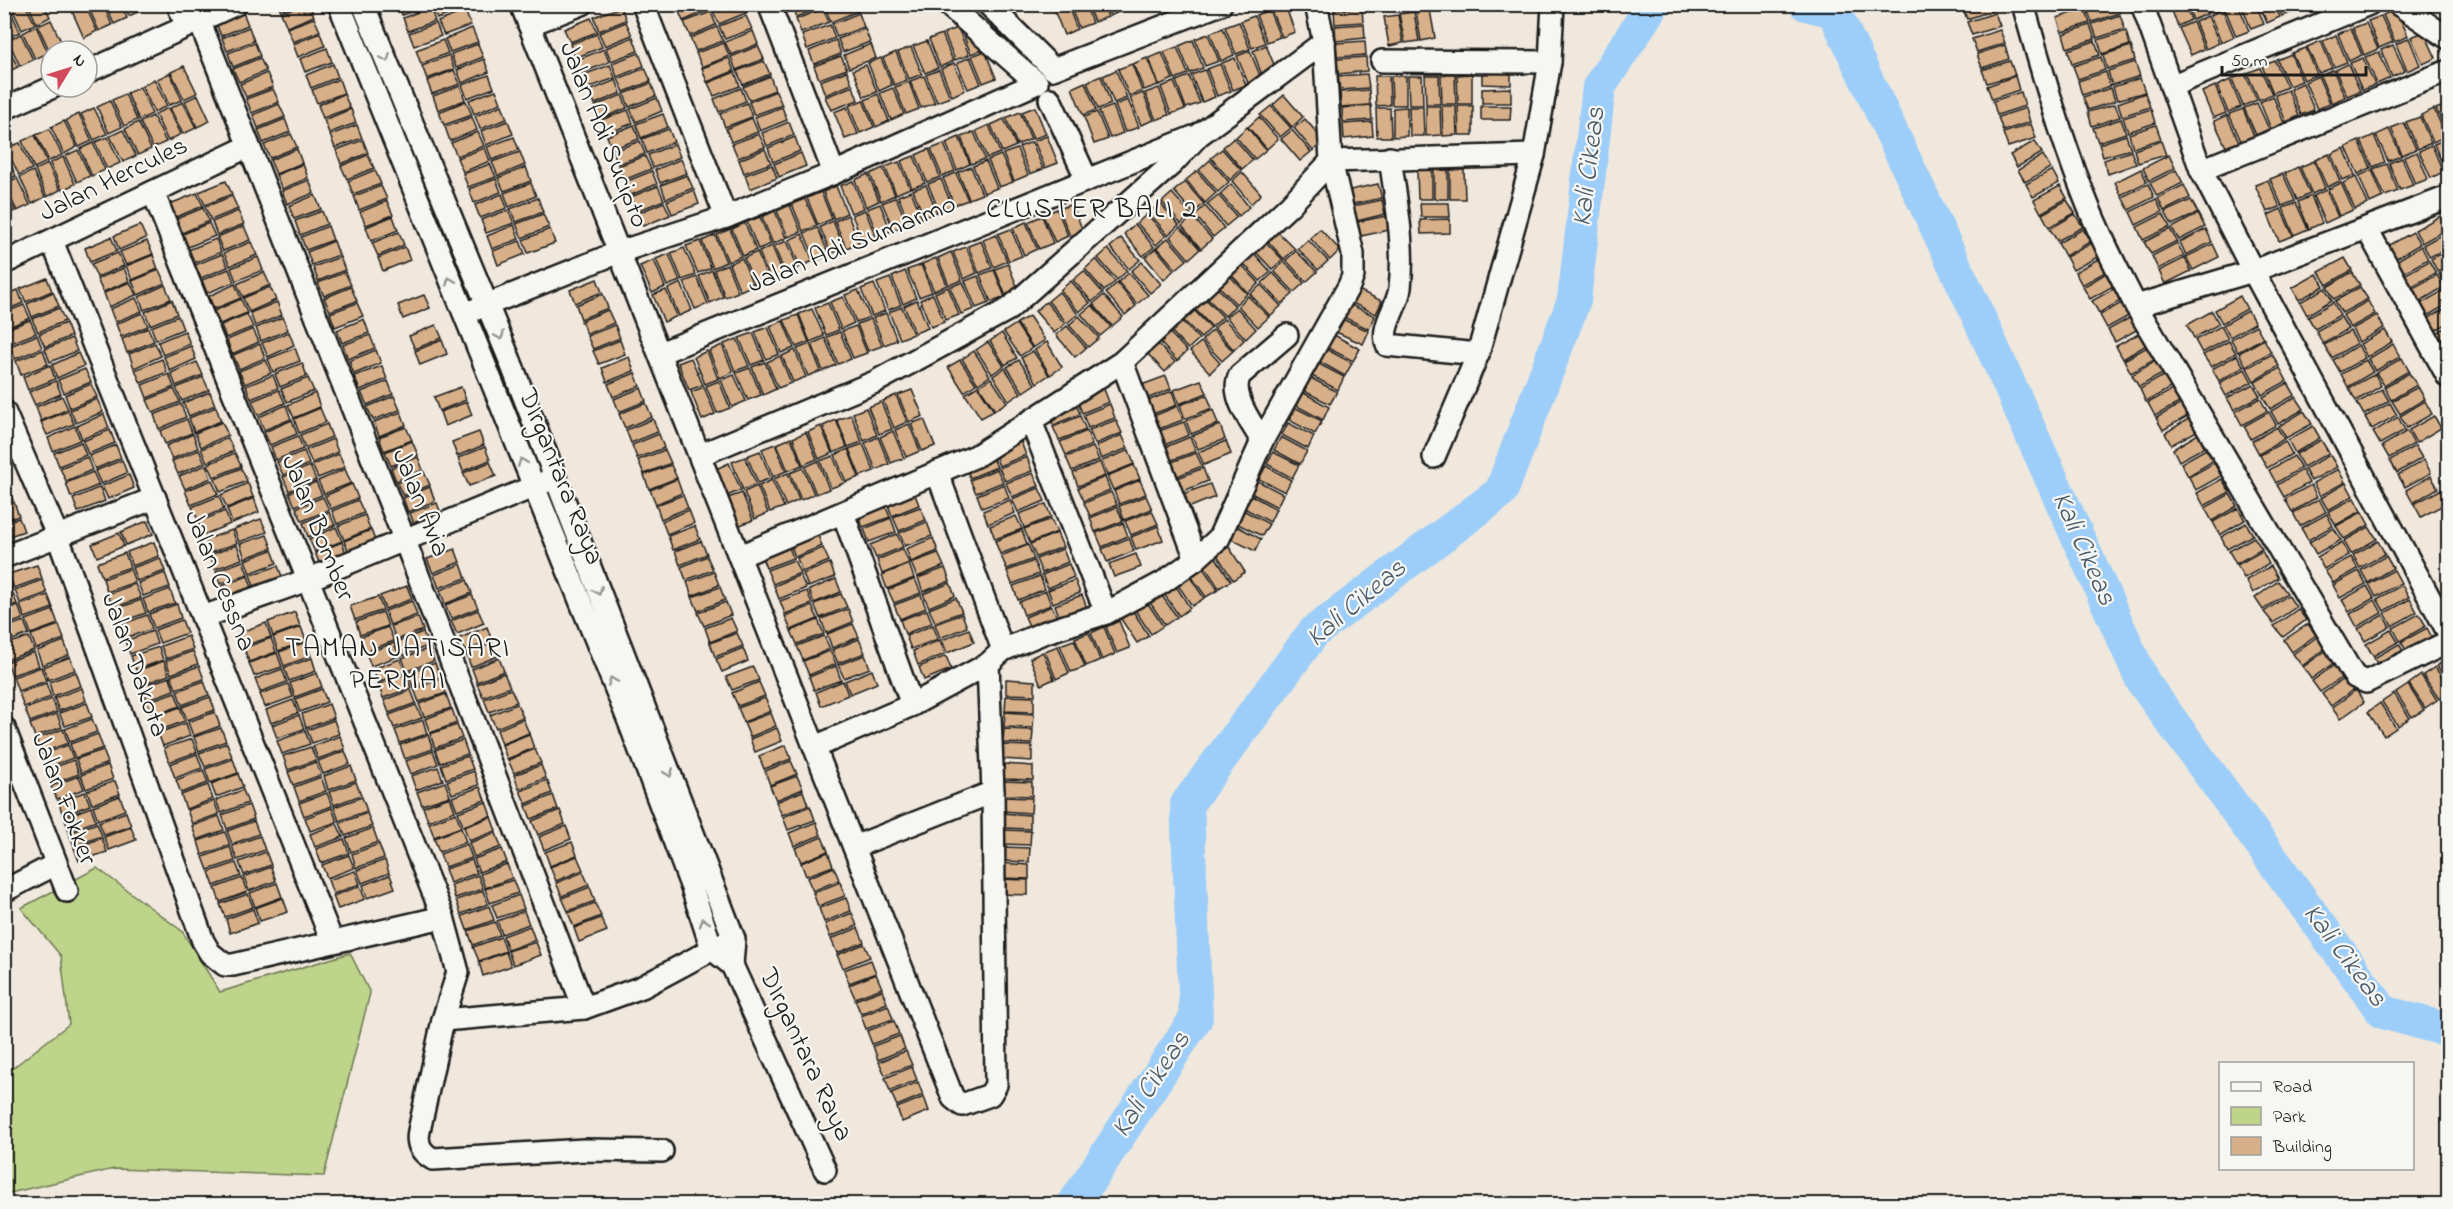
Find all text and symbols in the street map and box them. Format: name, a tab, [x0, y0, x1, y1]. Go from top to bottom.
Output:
street label: Jalan Adi Sucipto	[548, 36, 658, 234]
north arrow	[39, 39, 99, 99]
scale bar	[2222, 39, 2366, 77]
text: N	[66, 49, 92, 73]
text: 50 m	[2231, 49, 2268, 75]
one-way arrow	[379, 52, 391, 63]
water label: Kali Cikeas	[1562, 104, 1618, 229]
street label: Jalan Hercules	[33, 127, 195, 233]
street label: Jalan Adi Sumarmo	[742, 185, 962, 305]
district label: CLUSTER BALI 2	[986, 190, 1198, 231]
one-way arrow	[445, 276, 457, 287]
one-way arrow	[493, 330, 505, 341]
street label: DIrgantara Raya	[507, 382, 613, 571]
street label: Jalan Avia	[381, 443, 459, 563]
street label: Jalan Bomber	[270, 449, 364, 608]
one-way arrow	[517, 457, 530, 468]
water label: Kali Cikeas	[2040, 486, 2126, 613]
street label: Jalan Cessna	[173, 505, 265, 657]
water label: Kali Cikeas	[1298, 549, 1417, 658]
one-way arrow	[591, 585, 603, 596]
street label: Jalan Dakota	[90, 587, 178, 743]
district label: TAMAN JATISARI PERMAI	[285, 629, 511, 702]
one-way arrow	[607, 676, 619, 687]
street label: Jalan Fokker	[20, 727, 106, 872]
one-way arrow	[662, 767, 674, 778]
water label: Kali Cikeas	[2292, 896, 2397, 1017]
one-way arrow	[698, 917, 711, 928]
street label: DIrgantara Raya	[747, 961, 862, 1148]
water label: Kali Cikeas	[1102, 1023, 1202, 1147]
legend	[2219, 1062, 2414, 1170]
text: Road	[2273, 1075, 2312, 1101]
text: Park	[2273, 1105, 2306, 1131]
text: Building	[2272, 1135, 2332, 1162]

